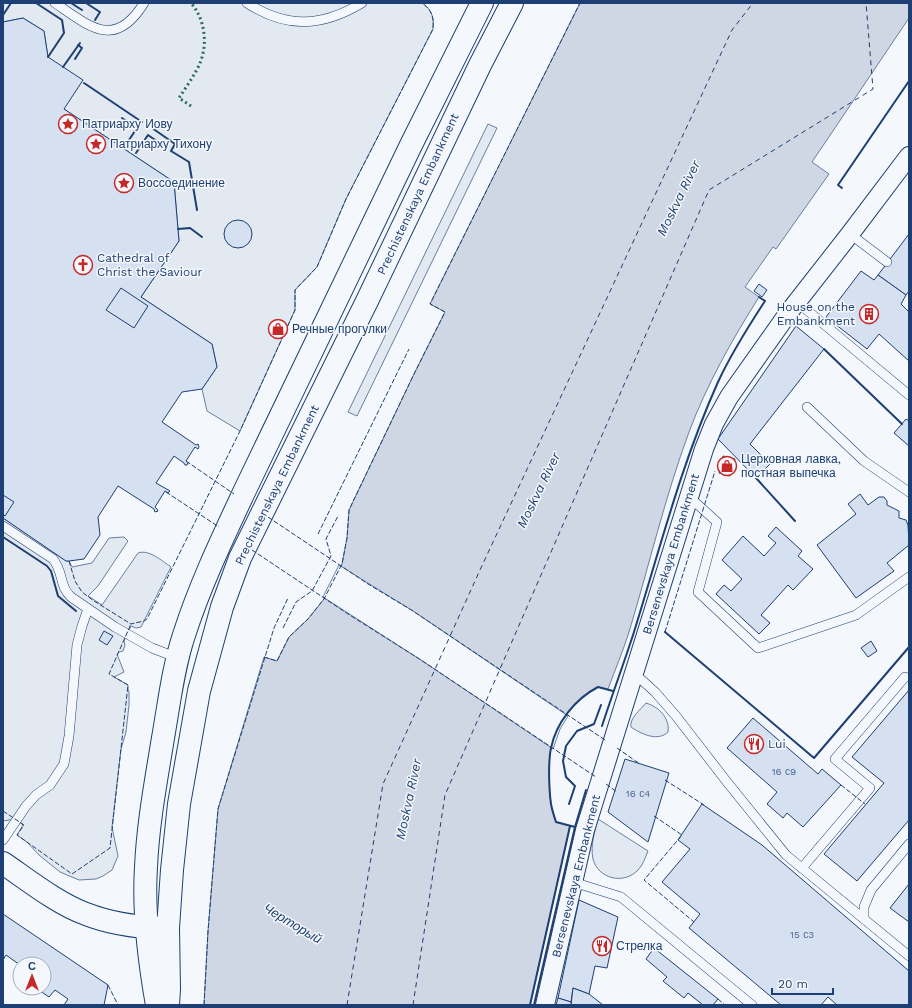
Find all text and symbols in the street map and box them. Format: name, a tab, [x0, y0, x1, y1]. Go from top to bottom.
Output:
street label: Prechistenskaya Embankment	[374, 111, 462, 277]
place icon: Патриарху Иову	[57, 113, 79, 135]
place label: Патриарху Иову	[82, 117, 173, 131]
place icon: Патриарху Тихону	[85, 133, 107, 155]
place label: Патриарху Тихону	[110, 137, 212, 151]
water label: Moskva River	[654, 157, 704, 238]
place icon: Воссоединение	[113, 172, 135, 194]
place label: Воссоединение	[138, 176, 225, 190]
place label: Cathedral of Christ the Saviour	[97, 251, 203, 279]
church icon: Cathedral of Christ the Saviour	[72, 254, 94, 276]
place label: House on the Embankment	[776, 300, 855, 328]
building icon: House on the Embankment	[858, 303, 880, 325]
shop icon: Речные прогулки	[267, 318, 289, 340]
place label: Речные прогулки	[292, 322, 387, 336]
street label: Prechistenskaya Embankment	[232, 403, 322, 567]
water label: Moskva River	[514, 449, 564, 530]
place label: Церковная лавка, постная выпечка	[741, 452, 841, 480]
shop icon: Церковная лавка, постная выпечка	[716, 455, 738, 477]
street label: Bersenevskaya Embankment	[640, 472, 702, 636]
restaurant icon: Lui	[743, 733, 765, 755]
place label: Lui	[768, 737, 786, 751]
water label: Moskva River	[393, 757, 425, 841]
house number: 16 с9	[772, 766, 796, 777]
house number: 16 с4	[626, 788, 650, 799]
street label: Bersenevskaya Embankment	[549, 793, 603, 959]
water label: Черторый	[261, 900, 325, 947]
house number: 15 с3	[790, 929, 814, 940]
restaurant icon: Стрелка	[591, 935, 613, 957]
place label: Стрелка	[616, 939, 663, 953]
north arrow	[12, 956, 52, 996]
text: С	[28, 960, 36, 973]
scale bar	[772, 970, 833, 996]
text: 20 m	[778, 977, 808, 991]

